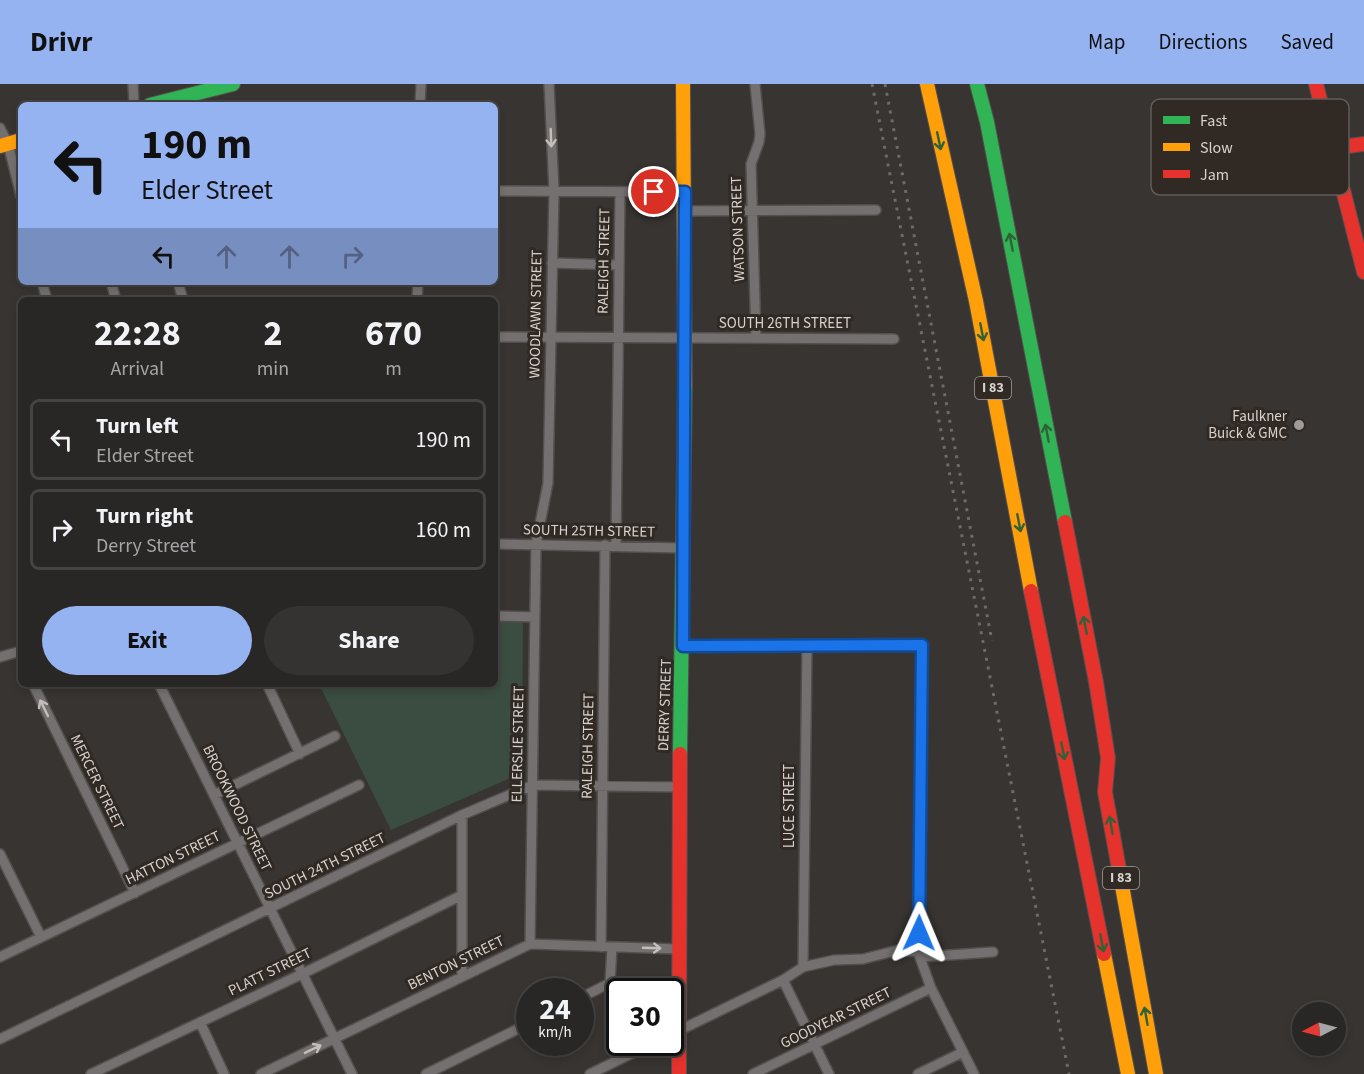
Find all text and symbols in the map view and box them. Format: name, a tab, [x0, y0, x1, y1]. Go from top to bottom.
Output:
text: Drivr	[30, 22, 92, 62]
text: Map	[1088, 27, 1126, 57]
text: Directions	[1159, 27, 1247, 57]
text: Saved	[1280, 27, 1334, 57]
legend	[1151, 99, 1349, 195]
text: Fast	[1200, 110, 1228, 132]
text: 190 m	[141, 115, 252, 175]
icon: left	[42, 126, 120, 204]
one-way arrow	[546, 127, 557, 147]
one-way arrow	[934, 131, 945, 151]
text: Slow	[1200, 137, 1233, 159]
text: Jam	[1200, 164, 1229, 186]
pin	[628, 166, 679, 217]
text: Elder Street	[141, 171, 273, 210]
icon: arrive	[637, 175, 670, 208]
street label: WATSON STREET	[726, 176, 750, 282]
street label: RALEIGH STREET	[593, 208, 615, 314]
one-way arrow	[1005, 232, 1016, 252]
icon: left	[147, 240, 180, 273]
icon: ahead	[210, 240, 243, 273]
icon: ahead	[273, 240, 306, 273]
icon: right	[336, 240, 369, 273]
street label: WOODLAWN STREET	[524, 249, 548, 379]
text: 22:28	[94, 308, 181, 359]
text: 2	[263, 308, 282, 359]
text: 670	[365, 308, 422, 359]
street label: SOUTH 26TH STREET	[719, 313, 851, 334]
one-way arrow	[977, 321, 988, 341]
text: Arrival	[110, 355, 164, 383]
text: min	[257, 355, 289, 383]
text: m	[385, 355, 402, 383]
road number: I 83	[975, 377, 1011, 399]
place label: Faulkner Buick & GMC	[1208, 406, 1288, 444]
text: Turn left	[96, 410, 178, 442]
marker: Faulkner Buick & GMC	[1292, 418, 1306, 432]
icon: left	[45, 423, 78, 456]
text: 190 m	[416, 424, 471, 456]
one-way arrow	[1041, 424, 1052, 444]
text: Elder Street	[96, 442, 194, 470]
text: Turn right	[96, 500, 193, 532]
icon: right	[45, 513, 78, 546]
one-way arrow	[1014, 513, 1025, 532]
text: 160 m	[416, 514, 471, 546]
street label: SOUTH 25TH STREET	[523, 519, 655, 543]
text: Derry Street	[96, 532, 196, 560]
button: Exit	[42, 606, 252, 675]
button: Share	[264, 606, 474, 675]
one-way arrow	[1079, 615, 1090, 635]
street label: DERRY STREET	[653, 658, 677, 752]
street label: ELLERSLIE STREET	[506, 685, 530, 803]
street label: RALEIGH STREET	[577, 693, 599, 799]
one-way arrow	[38, 699, 50, 717]
street label: MERCER STREET	[65, 731, 129, 833]
street label: BROOKWOOD STREET	[197, 741, 277, 875]
one-way arrow	[1058, 741, 1069, 761]
street label: LUCE STREET	[779, 764, 800, 848]
one-way arrow	[1105, 815, 1116, 835]
street label: HATTON STREET	[122, 826, 224, 890]
street label: SOUTH 24TH STREET	[261, 828, 389, 904]
road number: I 83	[1103, 867, 1139, 889]
position arrow	[887, 901, 951, 965]
street label: BENTON STREET	[404, 931, 508, 995]
one-way arrow	[1097, 932, 1108, 952]
one-way arrow	[641, 942, 661, 954]
street label: PLATT STREET	[225, 943, 315, 1001]
speed limit sign: 30	[606, 978, 684, 1056]
street label: GOODYEAR STREET	[777, 982, 895, 1054]
text: 24	[539, 988, 571, 1031]
north arrow	[1292, 1002, 1346, 1056]
map controls	[1292, 1002, 1346, 1056]
one-way arrow	[1140, 1007, 1151, 1027]
text: km/h	[538, 1022, 572, 1043]
one-way arrow	[304, 1042, 322, 1054]

